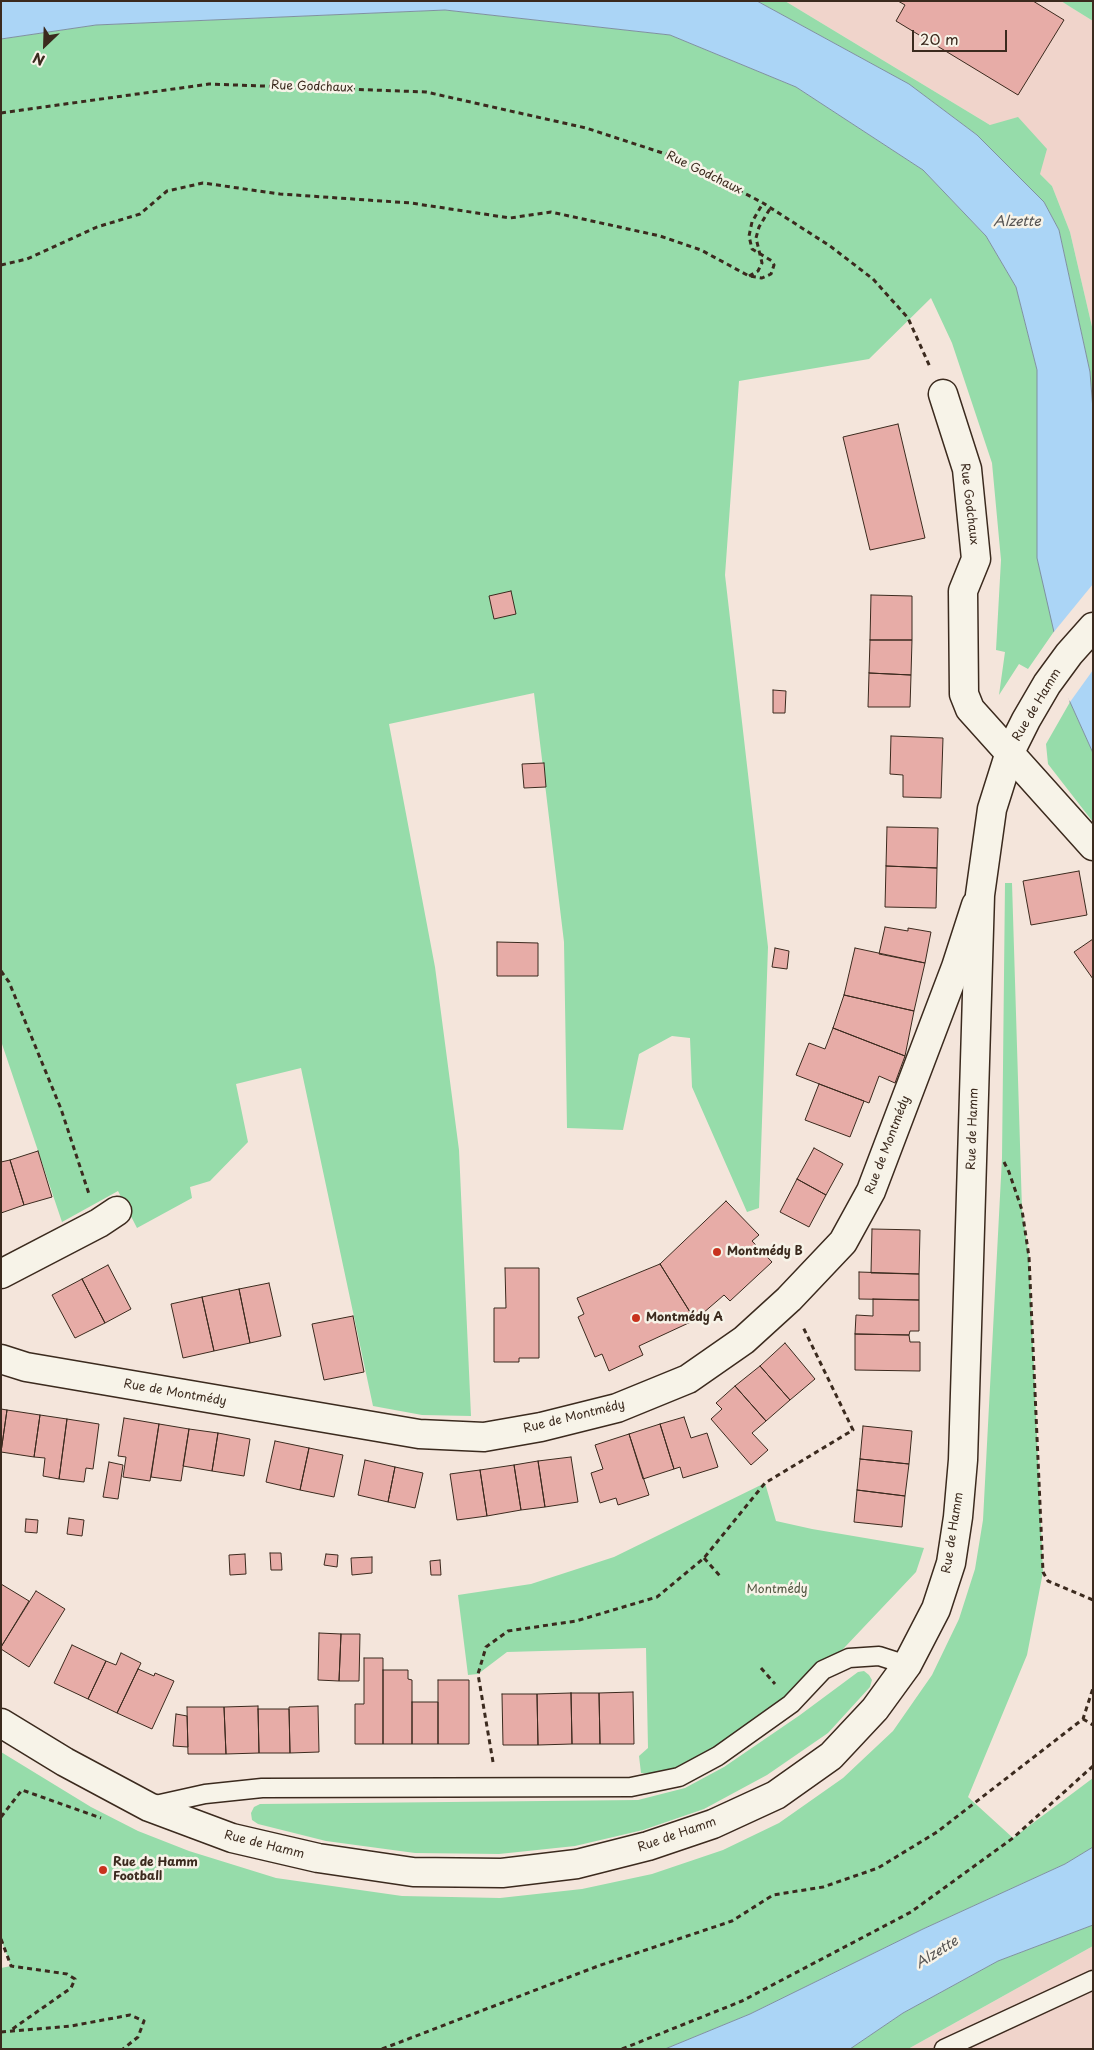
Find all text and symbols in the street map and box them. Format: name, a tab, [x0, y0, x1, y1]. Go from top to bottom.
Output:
north arrow	[20, 20, 70, 70]
scale bar	[914, 20, 1009, 52]
text: 20 m	[920, 27, 959, 50]
text: N	[29, 47, 48, 71]
street label: Rue Godchaux	[271, 78, 353, 96]
street label: Rue Godchaux	[664, 148, 744, 198]
water label: Alzette	[993, 214, 1041, 230]
street label: Rue Godchaux	[957, 462, 981, 546]
street label: Rue de Hamm	[1010, 666, 1064, 744]
street label: Rue de Hamm	[964, 1088, 982, 1170]
street label: Rue de Montmédy	[863, 1094, 913, 1196]
place label: Montmédy B	[727, 1245, 803, 1259]
marker: Montmédy B	[711, 1246, 723, 1258]
place label: Montmédy A	[646, 1311, 723, 1325]
marker: Montmédy A	[630, 1312, 642, 1324]
street label: Rue de Montmédy	[122, 1377, 228, 1409]
street label: Rue de Montmédy	[522, 1397, 626, 1437]
street label: Rue de Hamm	[939, 1491, 967, 1575]
park label: Montmédy	[746, 1583, 808, 1597]
street label: Rue de Hamm	[636, 1815, 718, 1855]
street label: Rue de Hamm	[222, 1828, 306, 1862]
place label: Rue de Hamm Football	[113, 1856, 198, 1884]
marker: Rue de Hamm Football	[97, 1864, 109, 1876]
water label: Alzette	[912, 1933, 962, 1973]

